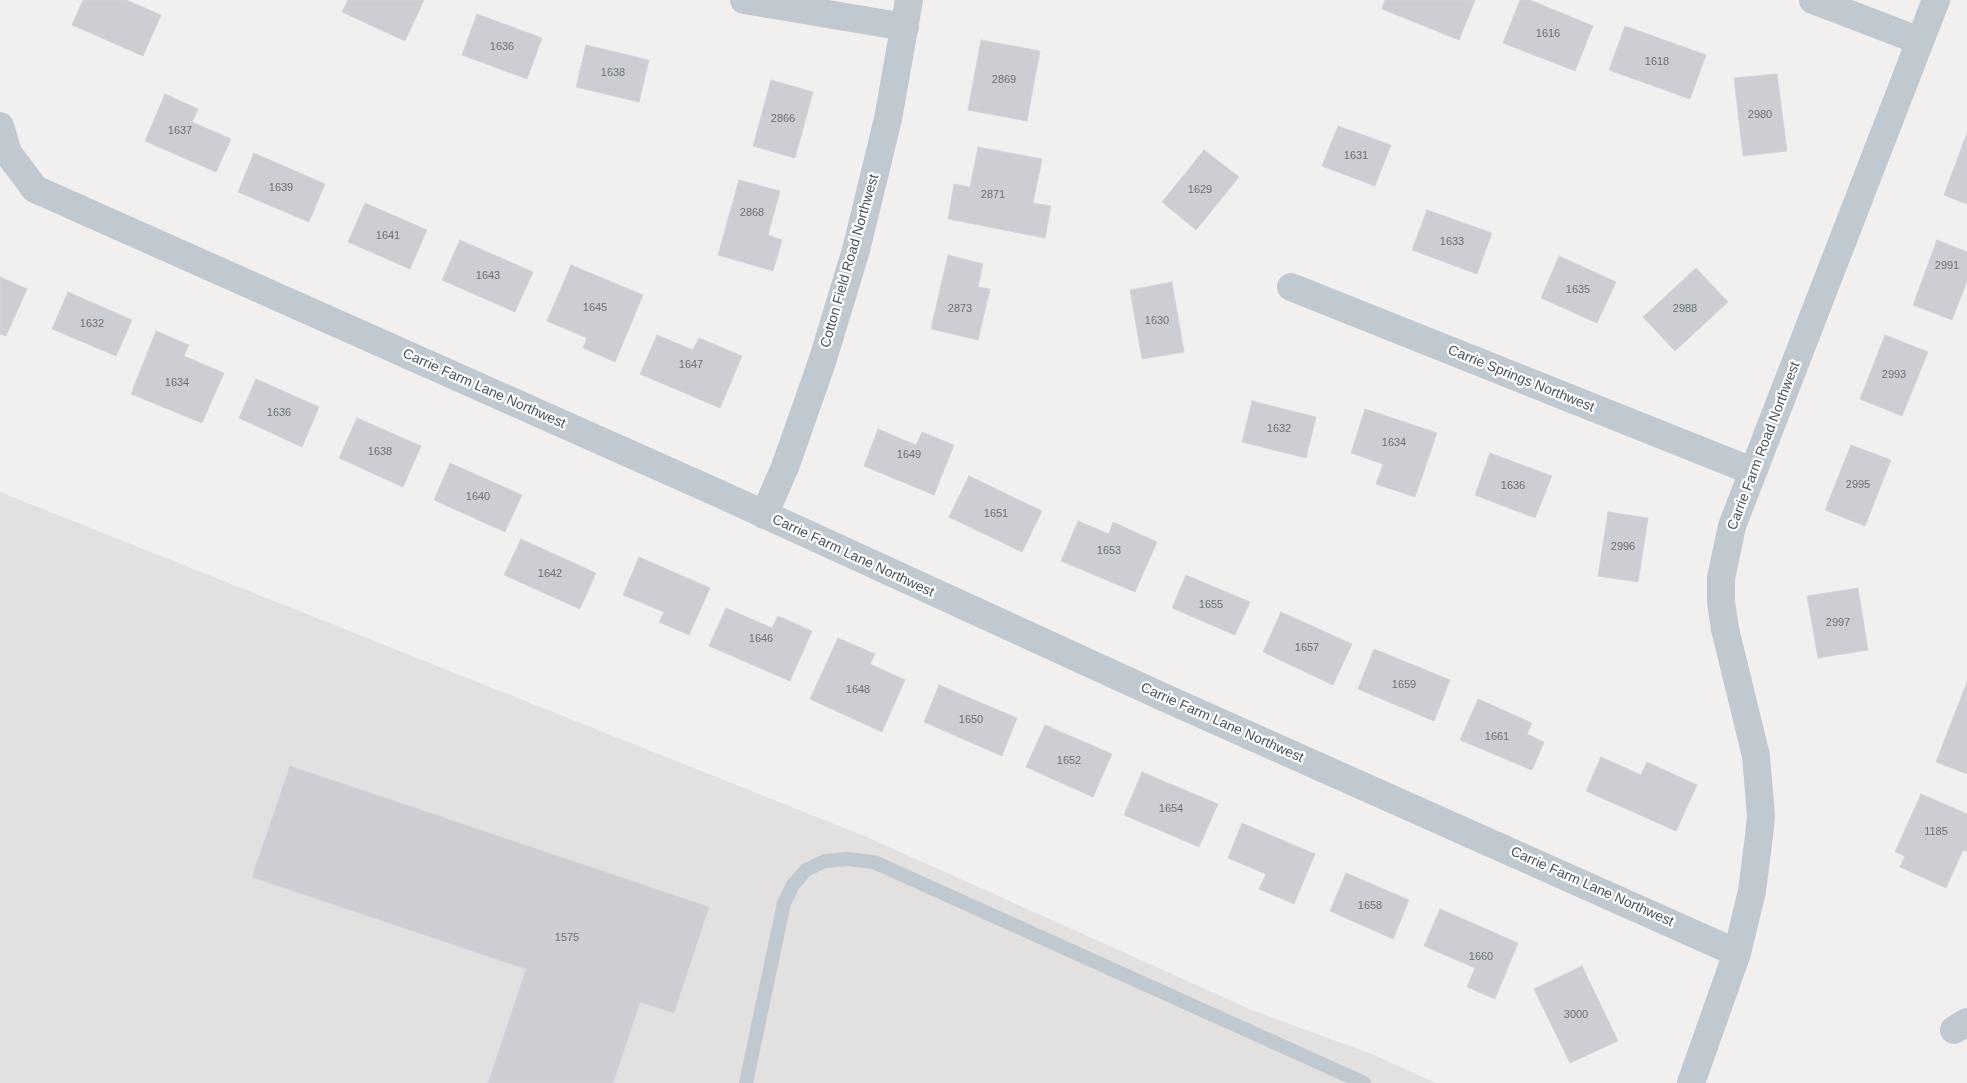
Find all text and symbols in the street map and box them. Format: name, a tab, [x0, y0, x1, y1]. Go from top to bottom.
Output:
house number: 1616	[1536, 27, 1560, 41]
house number: 1636	[490, 40, 514, 54]
house number: 1618	[1645, 55, 1669, 69]
house number: 1638	[601, 66, 625, 80]
house number: 2869	[992, 73, 1016, 87]
house number: 2980	[1748, 108, 1772, 122]
house number: 2866	[771, 112, 795, 126]
house number: 1637	[168, 124, 192, 138]
house number: 1631	[1344, 149, 1368, 163]
street label: Cotton Field Road Northwest	[817, 172, 883, 350]
house number: 1639	[269, 181, 293, 195]
house number: 1629	[1188, 183, 1212, 197]
house number: 2871	[981, 188, 1005, 202]
house number: 2868	[740, 206, 764, 220]
house number: 1641	[376, 229, 400, 243]
house number: 1633	[1440, 235, 1464, 249]
house number: 2991	[1935, 259, 1959, 273]
house number: 1643	[476, 269, 500, 283]
house number: 1635	[1566, 283, 1590, 297]
house number: 1645	[583, 301, 607, 315]
house number: 2873	[948, 302, 972, 316]
house number: 2988	[1673, 302, 1697, 316]
house number: 1630	[1145, 314, 1169, 328]
house number: 1632	[80, 317, 104, 331]
street label: Carrie Springs Northwest	[1445, 342, 1597, 416]
street label: Carrie Farm Lane Northwest	[400, 345, 568, 433]
house number: 1647	[679, 358, 703, 372]
street label: Carrie Farm Road Northwest	[1724, 359, 1804, 533]
house number: 2993	[1882, 368, 1906, 382]
house number: 1634	[165, 376, 189, 390]
house number: 1636	[267, 406, 291, 420]
house number: 1632	[1267, 422, 1291, 436]
house number: 1634	[1382, 436, 1406, 450]
house number: 1638	[368, 445, 392, 459]
house number: 1649	[897, 448, 921, 462]
house number: 2995	[1846, 478, 1870, 492]
house number: 1636	[1501, 479, 1525, 493]
house number: 1640	[466, 490, 490, 504]
house number: 1651	[984, 507, 1008, 521]
street label: Carrie Farm Lane Northwest	[769, 511, 937, 601]
house number: 2996	[1611, 540, 1635, 554]
house number: 1653	[1097, 544, 1121, 558]
house number: 1642	[538, 567, 562, 581]
house number: 1655	[1199, 598, 1223, 612]
house number: 2997	[1826, 616, 1850, 630]
house number: 1646	[749, 632, 773, 646]
house number: 1657	[1295, 641, 1319, 655]
house number: 1659	[1392, 678, 1416, 692]
street label: Carrie Farm Lane Northwest	[1138, 679, 1306, 767]
house number: 1648	[846, 683, 870, 697]
house number: 1650	[959, 713, 983, 727]
house number: 1661	[1485, 730, 1509, 744]
house number: 1652	[1057, 754, 1081, 768]
house number: 1654	[1159, 802, 1183, 816]
house number: 1185	[1924, 825, 1948, 839]
street label: Carrie Farm Lane Northwest	[1508, 843, 1676, 931]
house number: 1658	[1358, 899, 1382, 913]
house number: 1575	[555, 931, 579, 945]
house number: 1660	[1469, 950, 1493, 964]
house number: 3000	[1564, 1008, 1588, 1022]

